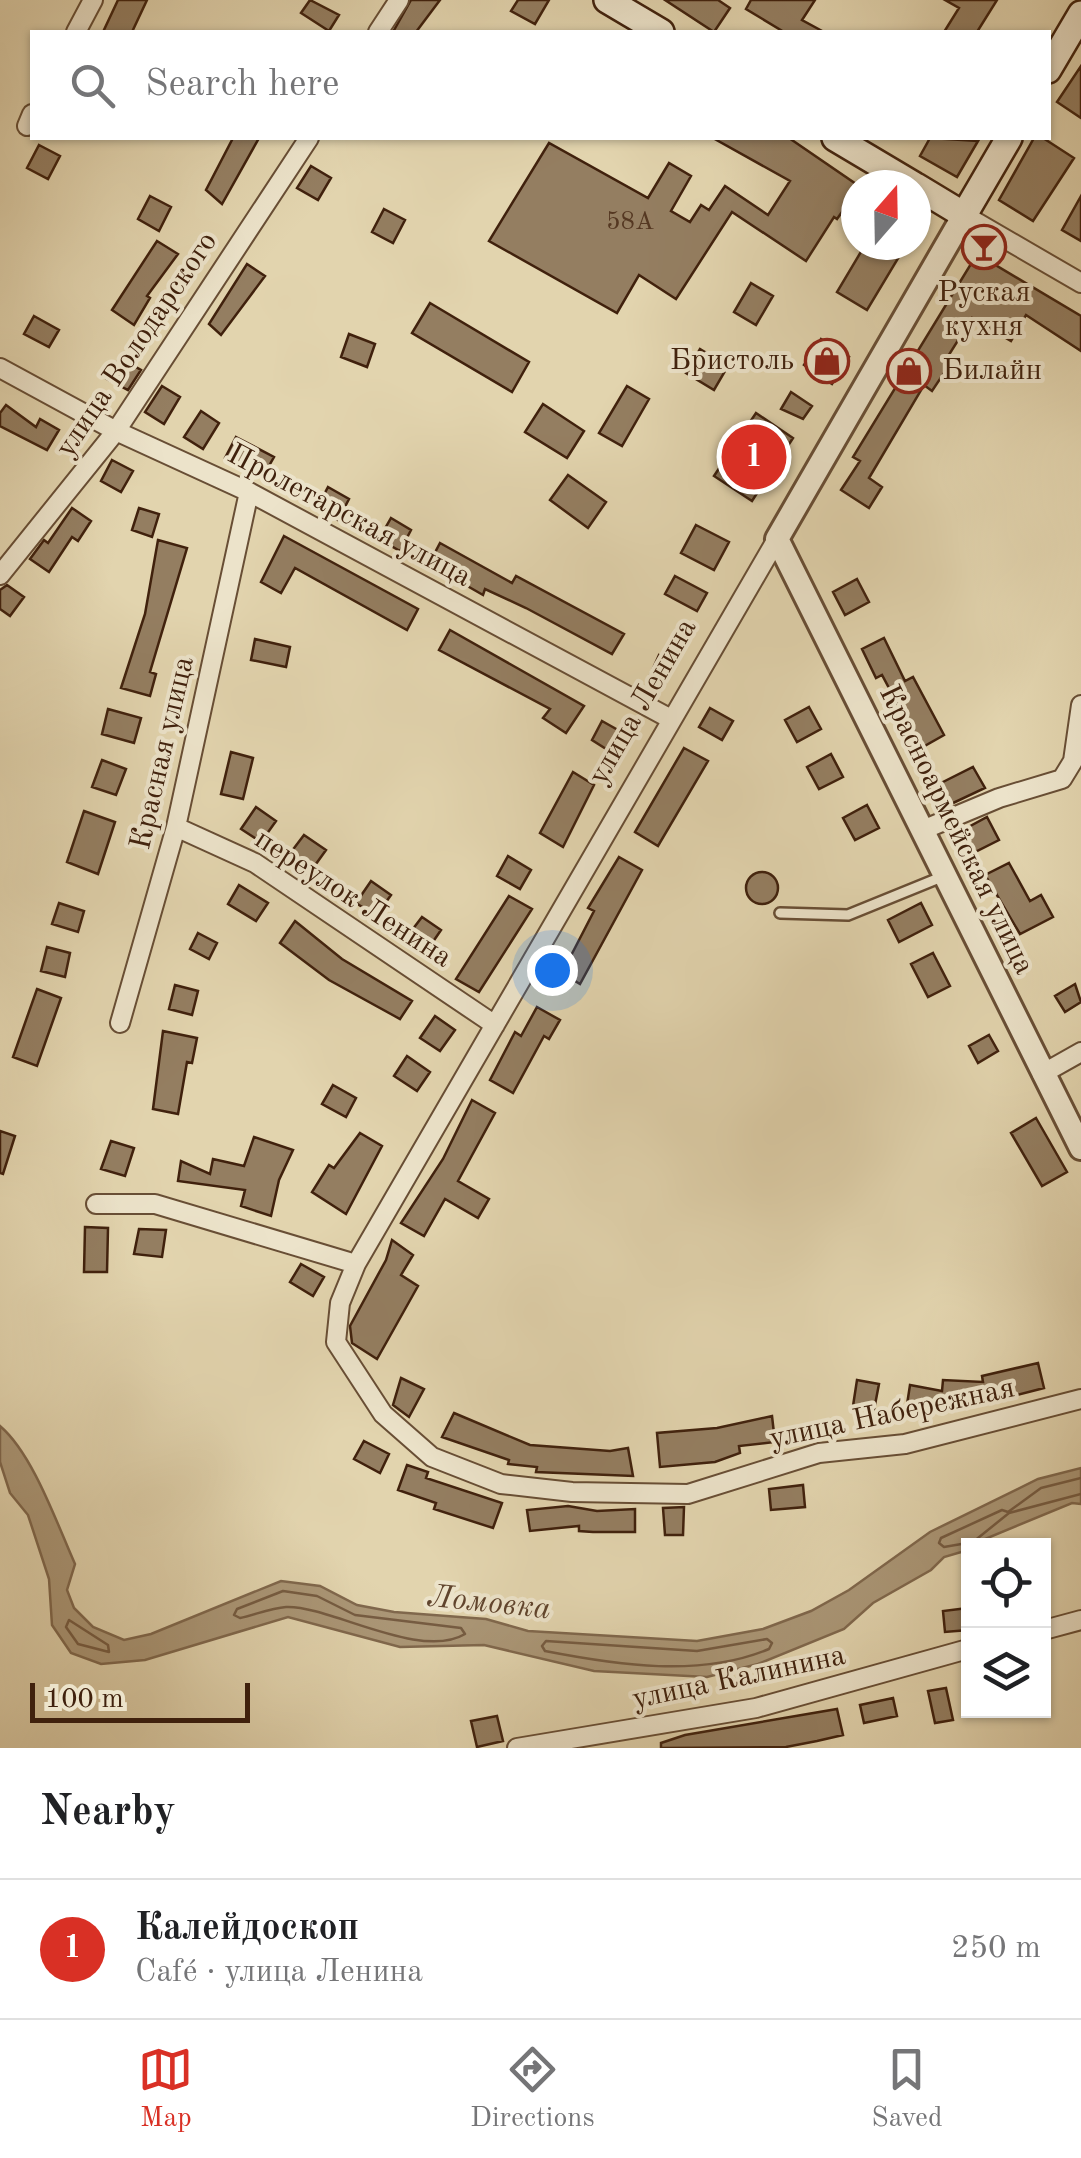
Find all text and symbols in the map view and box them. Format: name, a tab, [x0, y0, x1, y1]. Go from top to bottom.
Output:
search box	[30, 30, 1051, 140]
icon: search	[65, 58, 120, 113]
text: Search here	[145, 66, 340, 104]
north arrow	[841, 170, 931, 260]
house number: 58А	[606, 210, 654, 235]
bar icon: Руская кухня	[961, 224, 1007, 270]
street label: улица Володарского	[51, 227, 223, 463]
place label: Руская кухня	[937, 278, 1031, 342]
shop icon: Бристоль	[804, 338, 850, 384]
place label: Бристоль	[670, 346, 794, 376]
shop icon: Билайн	[886, 348, 932, 394]
place label: Билайн	[942, 356, 1042, 386]
pin: 1	[722, 420, 786, 494]
street label: Пролетарская улица	[222, 439, 476, 593]
street label: улица Ленина	[583, 614, 703, 790]
street label: Красная улица	[126, 653, 200, 852]
street label: Красноармейская улица	[873, 681, 1039, 980]
street label: переулок Ленина	[249, 824, 457, 974]
your location	[527, 945, 578, 996]
street label: улица Набережная	[767, 1373, 1017, 1455]
map controls	[961, 1538, 1051, 1718]
button: locate	[961, 1538, 1051, 1628]
water label: Ломовка	[426, 1582, 552, 1626]
button: layers	[961, 1628, 1051, 1718]
street label: улица Калинина	[630, 1641, 848, 1715]
scale bar	[30, 1678, 250, 1722]
text: 100 m	[45, 1686, 124, 1714]
text: Nearby	[40, 1792, 176, 1834]
text: Калейдоскоп	[135, 1910, 359, 1948]
text: 1	[63, 1933, 82, 1965]
text: 250 m	[951, 1933, 1041, 1965]
text: Café · улица Ленина	[135, 1957, 423, 1989]
tab: Map	[138, 2042, 193, 2137]
tab: Directions	[470, 2042, 595, 2137]
tab: Saved	[871, 2042, 943, 2137]

